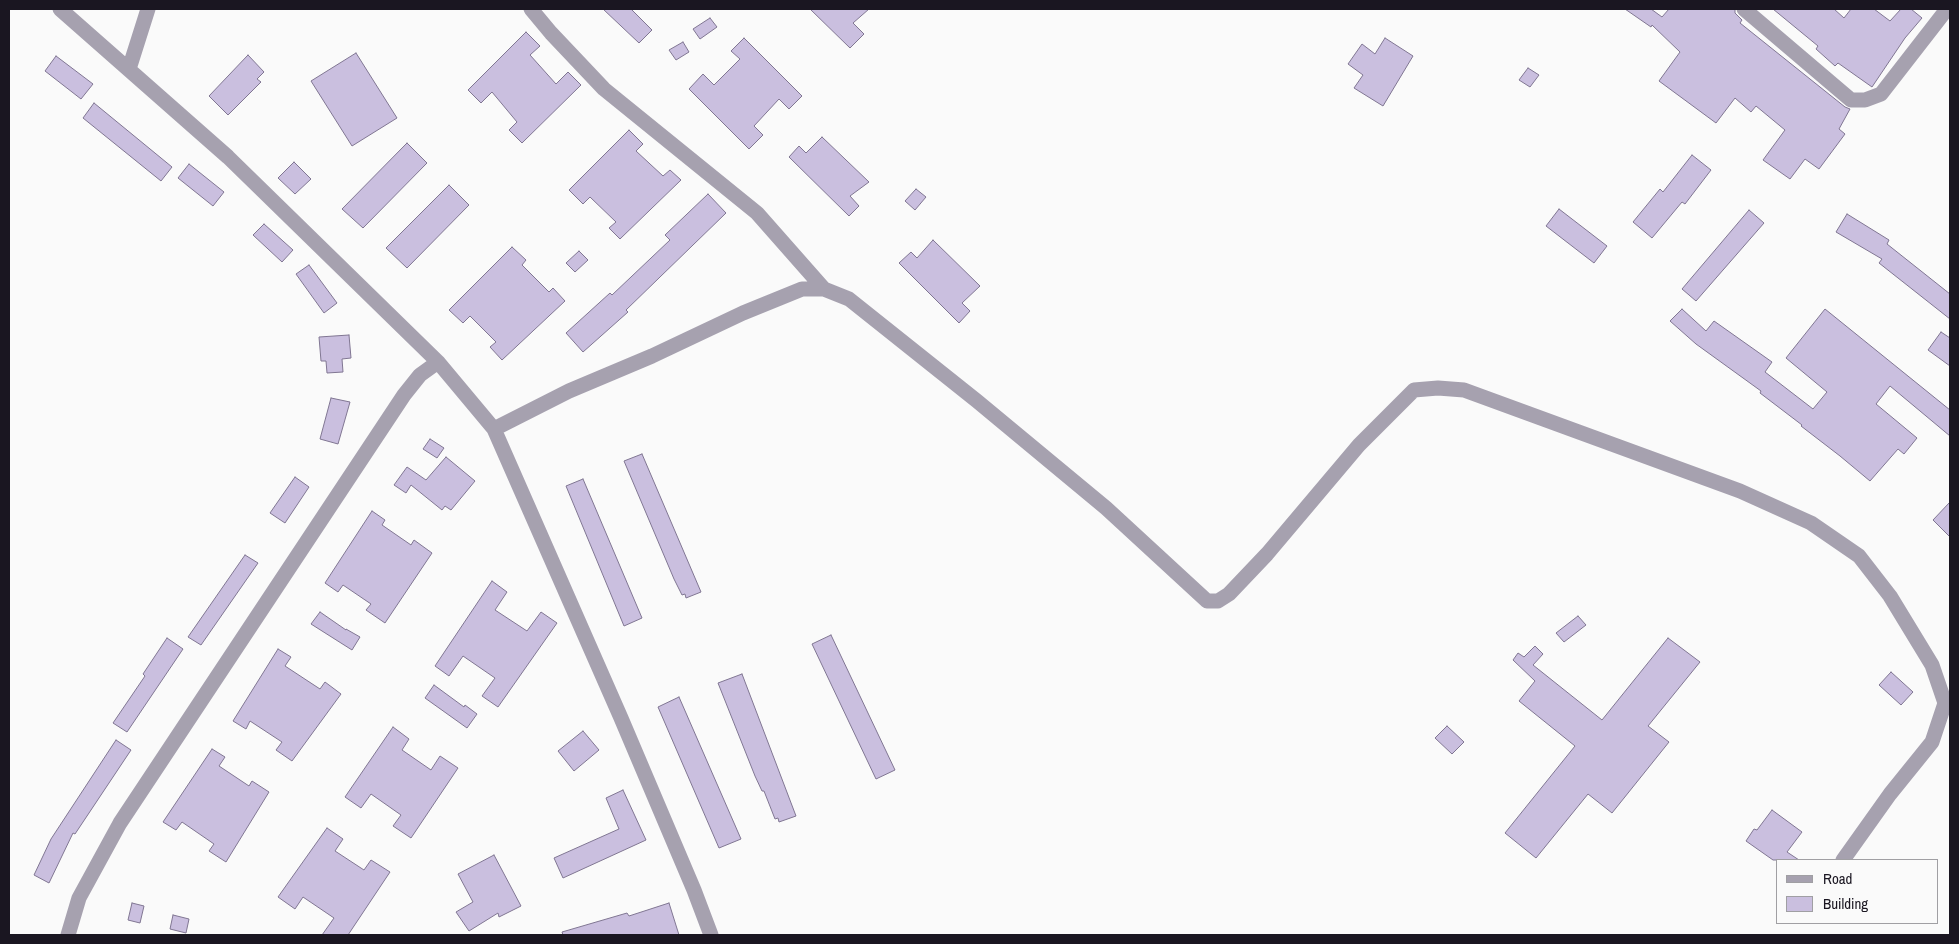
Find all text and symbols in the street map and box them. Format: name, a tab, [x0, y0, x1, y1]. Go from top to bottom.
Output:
legend	[1776, 859, 1939, 924]
text: Road	[1823, 868, 1852, 889]
text: Building	[1823, 893, 1868, 914]

